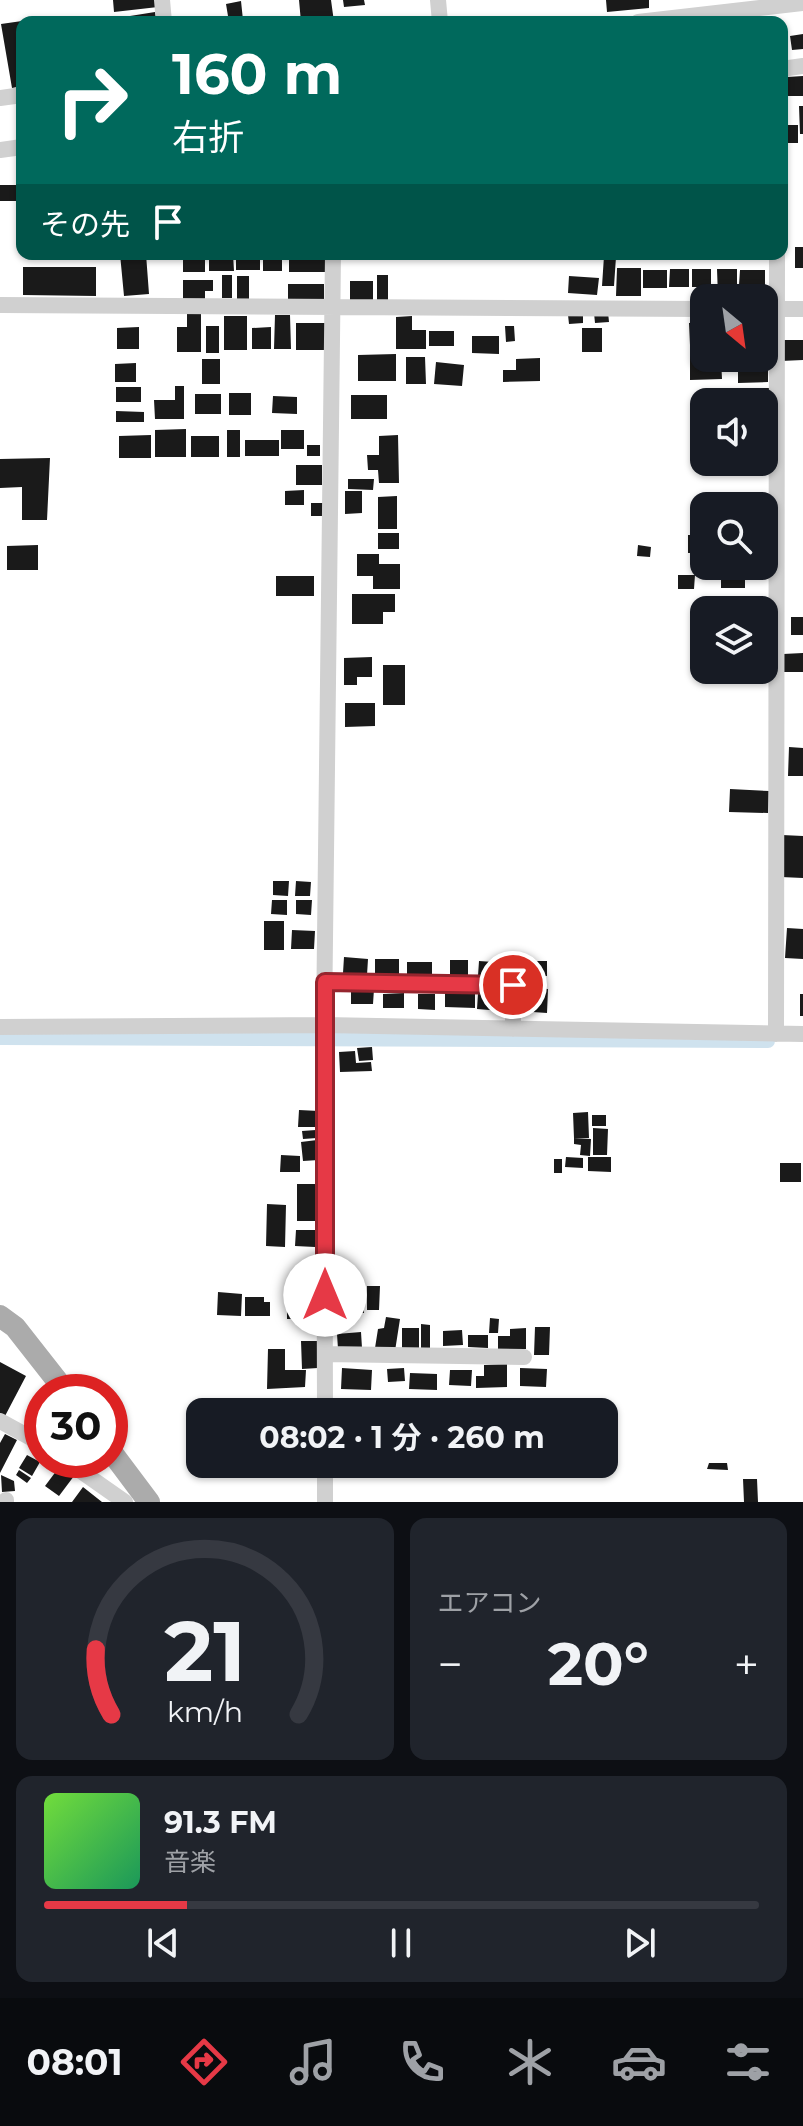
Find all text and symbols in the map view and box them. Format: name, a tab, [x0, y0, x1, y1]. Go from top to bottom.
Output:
text: 160 m	[172, 40, 342, 108]
icon: right	[40, 48, 144, 152]
text: 右折	[172, 115, 244, 159]
icon: arrive	[146, 200, 190, 244]
text: その先	[40, 206, 130, 243]
north arrow	[690, 284, 778, 372]
map controls	[690, 284, 778, 684]
button: sound	[690, 388, 778, 476]
button: search	[690, 492, 778, 580]
button: layers	[690, 596, 778, 684]
pin	[479, 951, 547, 1019]
icon: arrive	[491, 963, 535, 1007]
position arrow	[283, 1253, 367, 1337]
speed limit sign: 30	[24, 1374, 128, 1478]
text: 08:02 · 1 分 · 260 m	[259, 1419, 545, 1456]
text: エアコン	[438, 1587, 542, 1619]
text: 21	[164, 1600, 246, 1702]
text: 20°	[548, 1627, 649, 1700]
text: −	[438, 1637, 463, 1691]
text: +	[734, 1637, 759, 1691]
text: km/h	[167, 1694, 243, 1729]
text: 91.3 FM	[164, 1804, 277, 1841]
text: 音楽	[164, 1846, 216, 1878]
icon: previous	[141, 1921, 185, 1965]
icon: pause	[379, 1921, 423, 1965]
icon: next	[618, 1921, 662, 1965]
icon: directions	[176, 2034, 232, 2090]
icon: music	[285, 2034, 341, 2090]
icon: phone	[394, 2034, 450, 2090]
icon: climate	[502, 2034, 558, 2090]
icon: car	[611, 2034, 667, 2090]
icon: filters	[720, 2034, 776, 2090]
text: 08:01	[26, 2040, 123, 2084]

